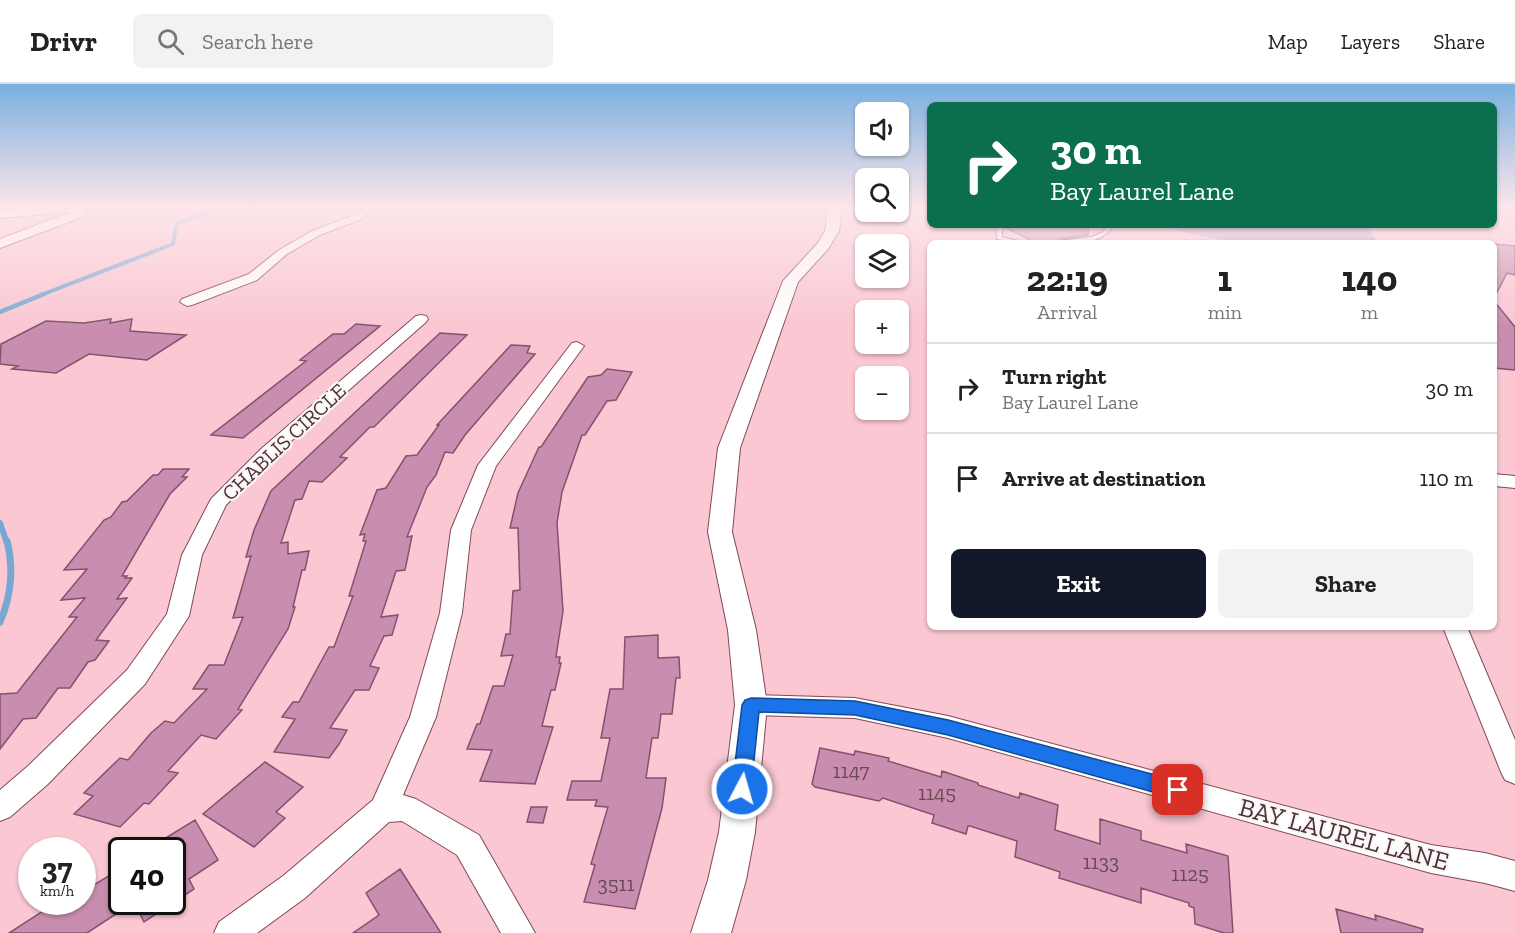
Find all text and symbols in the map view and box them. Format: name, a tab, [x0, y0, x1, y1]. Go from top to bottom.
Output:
search box	[133, 14, 553, 68]
text: Drivr	[30, 25, 97, 58]
icon: search	[154, 25, 187, 58]
text: Search here	[202, 28, 313, 55]
text: Map	[1268, 29, 1308, 54]
text: Layers	[1341, 29, 1400, 54]
text: Share	[1433, 29, 1485, 54]
map controls	[855, 102, 909, 420]
button: sound	[855, 102, 909, 156]
text: 30 m	[1050, 124, 1141, 175]
icon: right	[951, 126, 1029, 204]
button: search	[855, 168, 909, 222]
text: Bay Laurel Lane	[1050, 175, 1234, 207]
button: layers	[855, 234, 909, 288]
text: 22:19	[1027, 257, 1108, 300]
text: 1	[1218, 257, 1232, 300]
text: 140	[1342, 257, 1397, 300]
button: +	[855, 300, 909, 354]
text: Arrival	[1037, 300, 1097, 324]
text: min	[1208, 300, 1242, 324]
text: m	[1361, 300, 1378, 324]
text: Turn right	[1002, 363, 1106, 390]
button: −	[855, 366, 909, 420]
icon: right	[951, 372, 984, 405]
text: 30 m	[1426, 375, 1473, 402]
street label: CHABLIS CIRCLE	[216, 378, 351, 505]
text: Bay Laurel Lane	[1002, 390, 1138, 414]
icon: arrive	[951, 462, 984, 495]
text: Arrive at destination	[1002, 465, 1205, 492]
text: 110 m	[1419, 465, 1473, 492]
button: Exit	[951, 549, 1206, 618]
button: Share	[1218, 549, 1473, 618]
position arrow	[710, 757, 774, 821]
house number: 1147	[832, 758, 870, 783]
pin	[1152, 764, 1203, 815]
icon: arrive	[1161, 773, 1194, 806]
house number: 1145	[918, 780, 956, 805]
street label: BAY LAUREL LANE	[1236, 791, 1452, 877]
speed limit sign: 40	[108, 837, 186, 915]
house number: 1133	[1083, 849, 1119, 874]
text: 37	[42, 851, 72, 887]
house number: 1125	[1171, 861, 1209, 886]
house number: 3511	[597, 871, 635, 896]
text: km/h	[40, 882, 74, 900]

